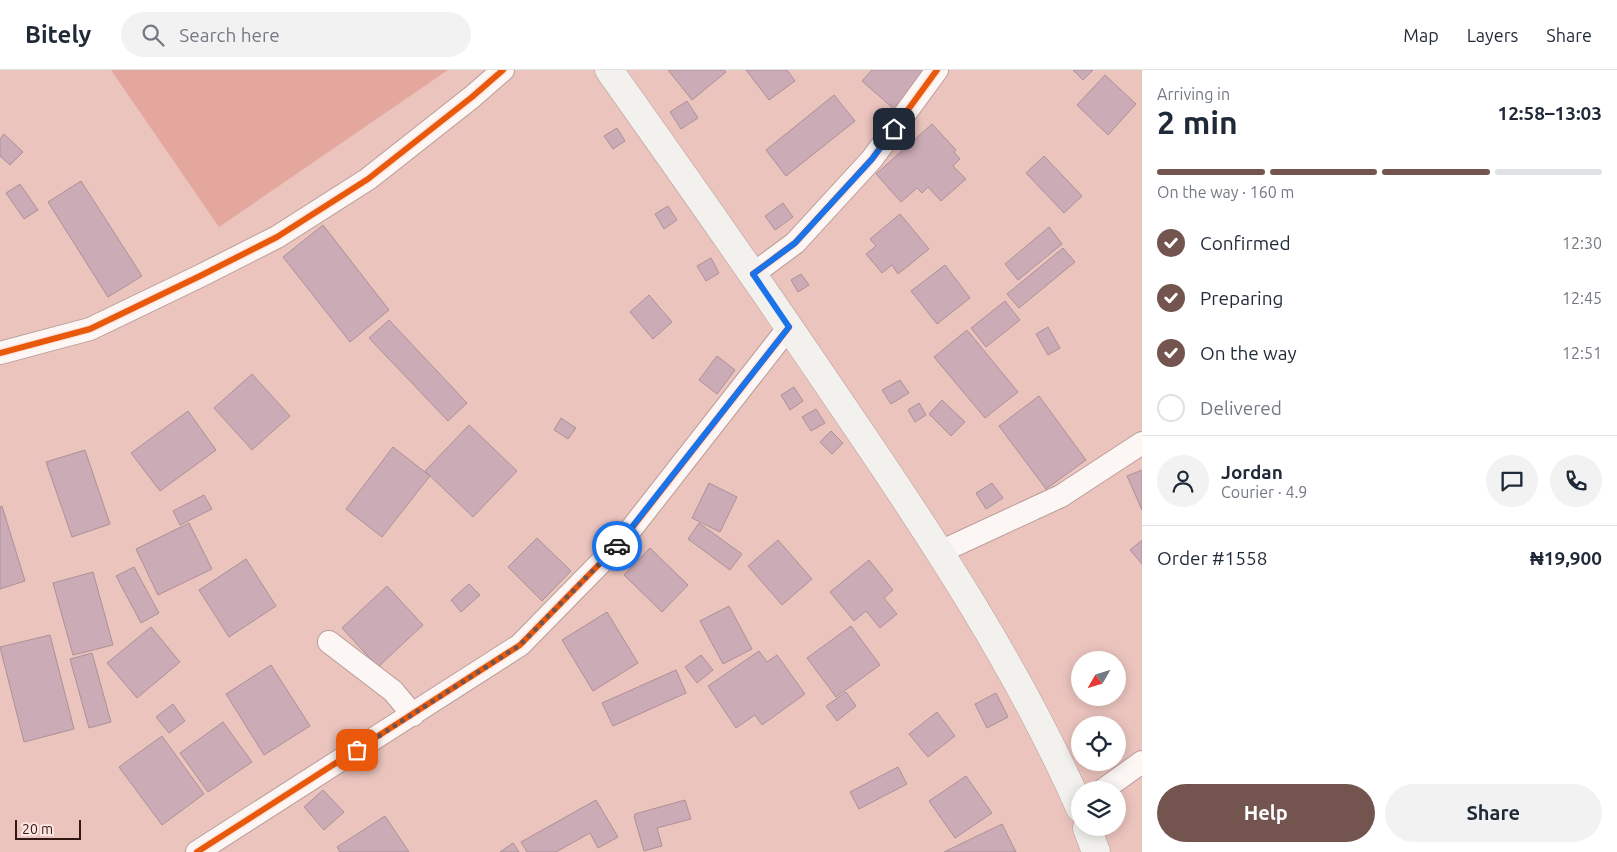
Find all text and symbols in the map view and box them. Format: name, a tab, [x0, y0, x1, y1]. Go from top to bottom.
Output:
search box	[121, 12, 471, 57]
text: Bitely	[25, 21, 91, 48]
icon: search	[139, 21, 167, 49]
text: Search here	[179, 24, 280, 46]
text: Map	[1403, 25, 1439, 45]
text: Layers	[1467, 25, 1518, 45]
text: Share	[1546, 25, 1592, 45]
text: Arriving in	[1157, 85, 1230, 103]
text: 12:58–13:03	[1497, 102, 1602, 124]
text: 2 min	[1157, 104, 1238, 140]
pin	[873, 108, 915, 150]
icon: home	[880, 115, 908, 143]
text: On the way · 160 m	[1157, 183, 1294, 201]
icon: check	[1157, 229, 1185, 257]
text: Confirmed	[1200, 232, 1291, 254]
text: 12:30	[1562, 234, 1602, 252]
icon: check	[1157, 284, 1185, 312]
text: Preparing	[1200, 287, 1284, 309]
text: 12:45	[1562, 289, 1602, 307]
icon: check	[1157, 339, 1185, 367]
text: On the way	[1200, 342, 1297, 364]
text: 12:51	[1562, 344, 1602, 362]
text: Delivered	[1200, 397, 1282, 419]
button: person	[1157, 455, 1209, 507]
button: chat	[1486, 455, 1538, 507]
button: phone	[1550, 455, 1602, 507]
text: Jordan	[1221, 461, 1283, 483]
text: Courier · 4.9	[1221, 483, 1307, 501]
courier	[592, 521, 642, 571]
icon: car	[603, 532, 631, 560]
text: Order #1558	[1157, 547, 1267, 569]
text: ₦19,900	[1530, 547, 1602, 569]
north arrow	[1071, 651, 1126, 706]
map controls	[1071, 651, 1126, 836]
button: locate	[1071, 716, 1126, 771]
pin	[336, 729, 378, 771]
icon: bag	[343, 736, 371, 764]
button: layers	[1071, 781, 1126, 836]
button: Help	[1157, 784, 1375, 842]
button: Share	[1385, 784, 1602, 842]
scale bar	[15, 817, 81, 840]
text: 20 m	[22, 821, 53, 837]

